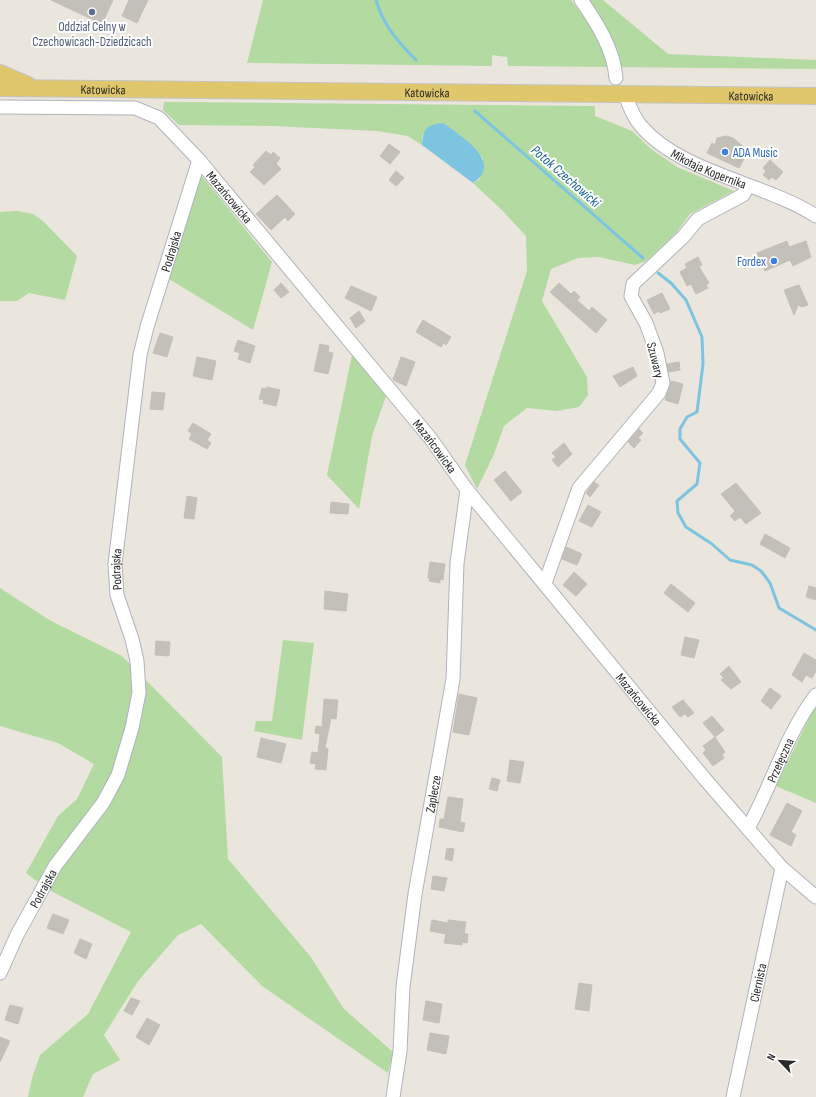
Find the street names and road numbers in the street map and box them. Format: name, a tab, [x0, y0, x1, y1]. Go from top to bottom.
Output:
street label: Katowicka	[80, 82, 126, 98]
street label: Katowicka	[404, 85, 450, 101]
street label: Katowicka	[728, 88, 774, 105]
street label: Mikołaja Kopernika	[668, 146, 748, 193]
street label: Mazańcowicka	[202, 168, 255, 227]
street label: Podrajska	[158, 229, 185, 274]
street label: Szuwary	[643, 341, 667, 380]
street label: Mazańcowicka	[409, 416, 460, 477]
street label: Podrajska	[108, 548, 126, 591]
street label: Mazańcowicka	[612, 670, 665, 729]
street label: Przełęczna	[764, 736, 798, 785]
street label: Zaplecze	[422, 774, 445, 814]
street label: Podrajska	[27, 867, 61, 911]
street label: Ciernista	[747, 962, 770, 1004]

